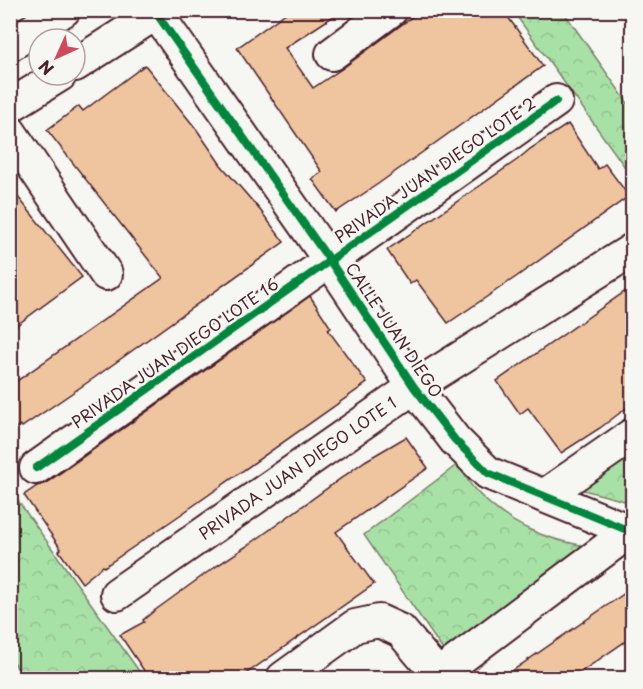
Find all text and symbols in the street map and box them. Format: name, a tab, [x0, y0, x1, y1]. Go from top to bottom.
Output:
north arrow	[27, 27, 87, 87]
text: N	[33, 55, 59, 81]
street label: PRIVADA JUAN DIEGO LOTE 2	[329, 90, 540, 248]
street label: CALLE JUAN DIEGO	[341, 257, 449, 402]
street label: PRIVADA JUAN DIEGO LOTE 16	[66, 271, 283, 433]
street label: PRIVADA JUAN DIEGO LOTE 1	[193, 390, 401, 545]

